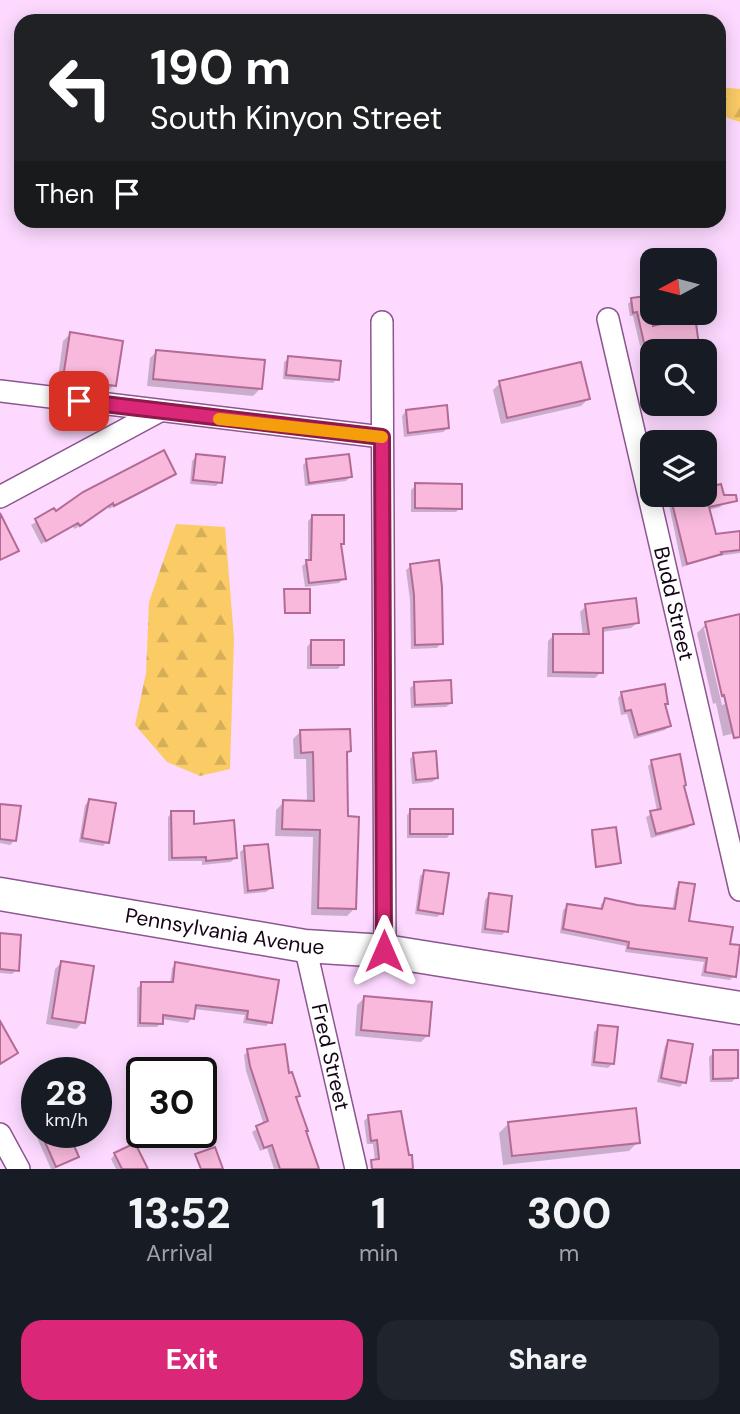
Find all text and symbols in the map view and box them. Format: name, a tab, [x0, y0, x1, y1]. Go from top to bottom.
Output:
text: 190 m	[150, 35, 291, 99]
icon: left	[35, 42, 126, 133]
text: South Kinyon Street	[150, 97, 442, 139]
icon: arrive	[108, 175, 146, 213]
text: Then	[35, 177, 94, 211]
north arrow	[640, 248, 718, 326]
map controls	[640, 248, 717, 507]
button: search	[640, 339, 717, 416]
pin	[49, 371, 109, 431]
icon: arrive	[60, 382, 98, 420]
button: layers	[640, 430, 717, 507]
street label: Budd Street	[647, 544, 700, 663]
street label: Pennsylvania Avenue	[123, 902, 325, 961]
position arrow	[347, 914, 421, 988]
street label: Fred Street	[305, 1001, 356, 1113]
speed limit sign: 30	[126, 1057, 217, 1148]
text: 28	[45, 1070, 88, 1116]
text: km/h	[45, 1108, 88, 1132]
text: 13:52	[129, 1186, 231, 1241]
text: 1	[371, 1186, 386, 1241]
text: 300	[527, 1186, 611, 1241]
text: Arrival	[146, 1238, 213, 1268]
text: min	[359, 1238, 398, 1268]
text: m	[559, 1238, 579, 1268]
button: Exit	[21, 1320, 363, 1400]
button: Share	[377, 1320, 719, 1400]

